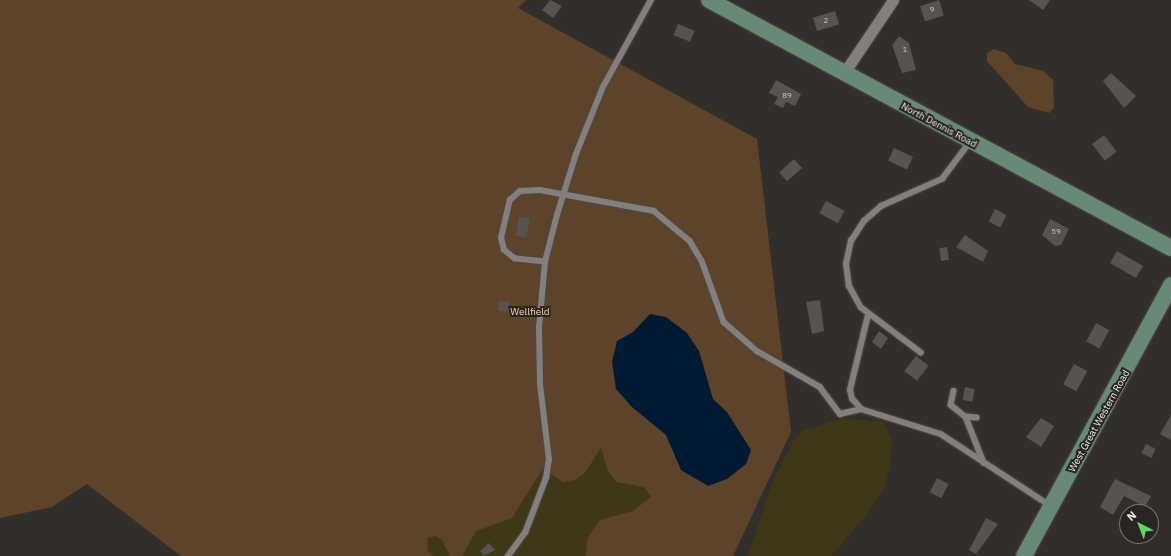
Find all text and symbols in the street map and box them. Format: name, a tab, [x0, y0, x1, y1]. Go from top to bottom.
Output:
house number: 9	[930, 5, 934, 15]
house number: 2	[824, 16, 828, 26]
house number: 1	[903, 45, 907, 55]
house number: 89	[782, 91, 792, 101]
street label: North Dennis Road	[899, 100, 979, 150]
house number: 59	[1051, 227, 1061, 237]
park label: Wellfield	[510, 306, 550, 318]
street label: West Great Western Road	[1066, 368, 1132, 474]
north arrow	[1119, 504, 1159, 544]
text: N	[1124, 508, 1139, 524]

